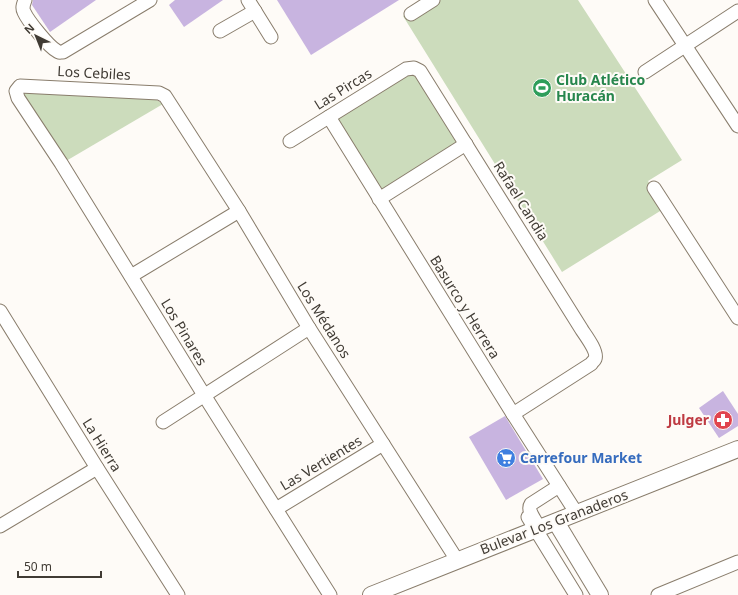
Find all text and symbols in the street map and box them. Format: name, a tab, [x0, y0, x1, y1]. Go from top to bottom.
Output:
north arrow	[16, 16, 56, 56]
text: N	[20, 20, 37, 37]
street label: Los Cebiles	[57, 61, 131, 84]
street label: Las Pircas	[310, 63, 375, 114]
place label: Club Atlético Huracán	[556, 70, 646, 105]
sports icon: Club Atlético Huracán	[531, 77, 553, 99]
street label: Rafael Candia	[490, 158, 553, 244]
street label: Basurco y Herrera	[426, 252, 505, 362]
street label: Los Médanos	[293, 278, 356, 362]
street label: Los Pinares	[157, 295, 212, 369]
pharmacy icon: Julger	[712, 409, 734, 431]
place label: Julger	[666, 410, 710, 429]
street label: La Hierra	[79, 414, 126, 475]
street label: Las Vertientes	[276, 431, 365, 494]
supermarket icon: Carrefour Market	[495, 447, 517, 469]
place label: Carrefour Market	[520, 448, 642, 467]
street label: Bulevar Los Granaderos	[477, 484, 631, 558]
scale bar	[18, 553, 101, 579]
text: 50 m	[24, 558, 52, 575]

